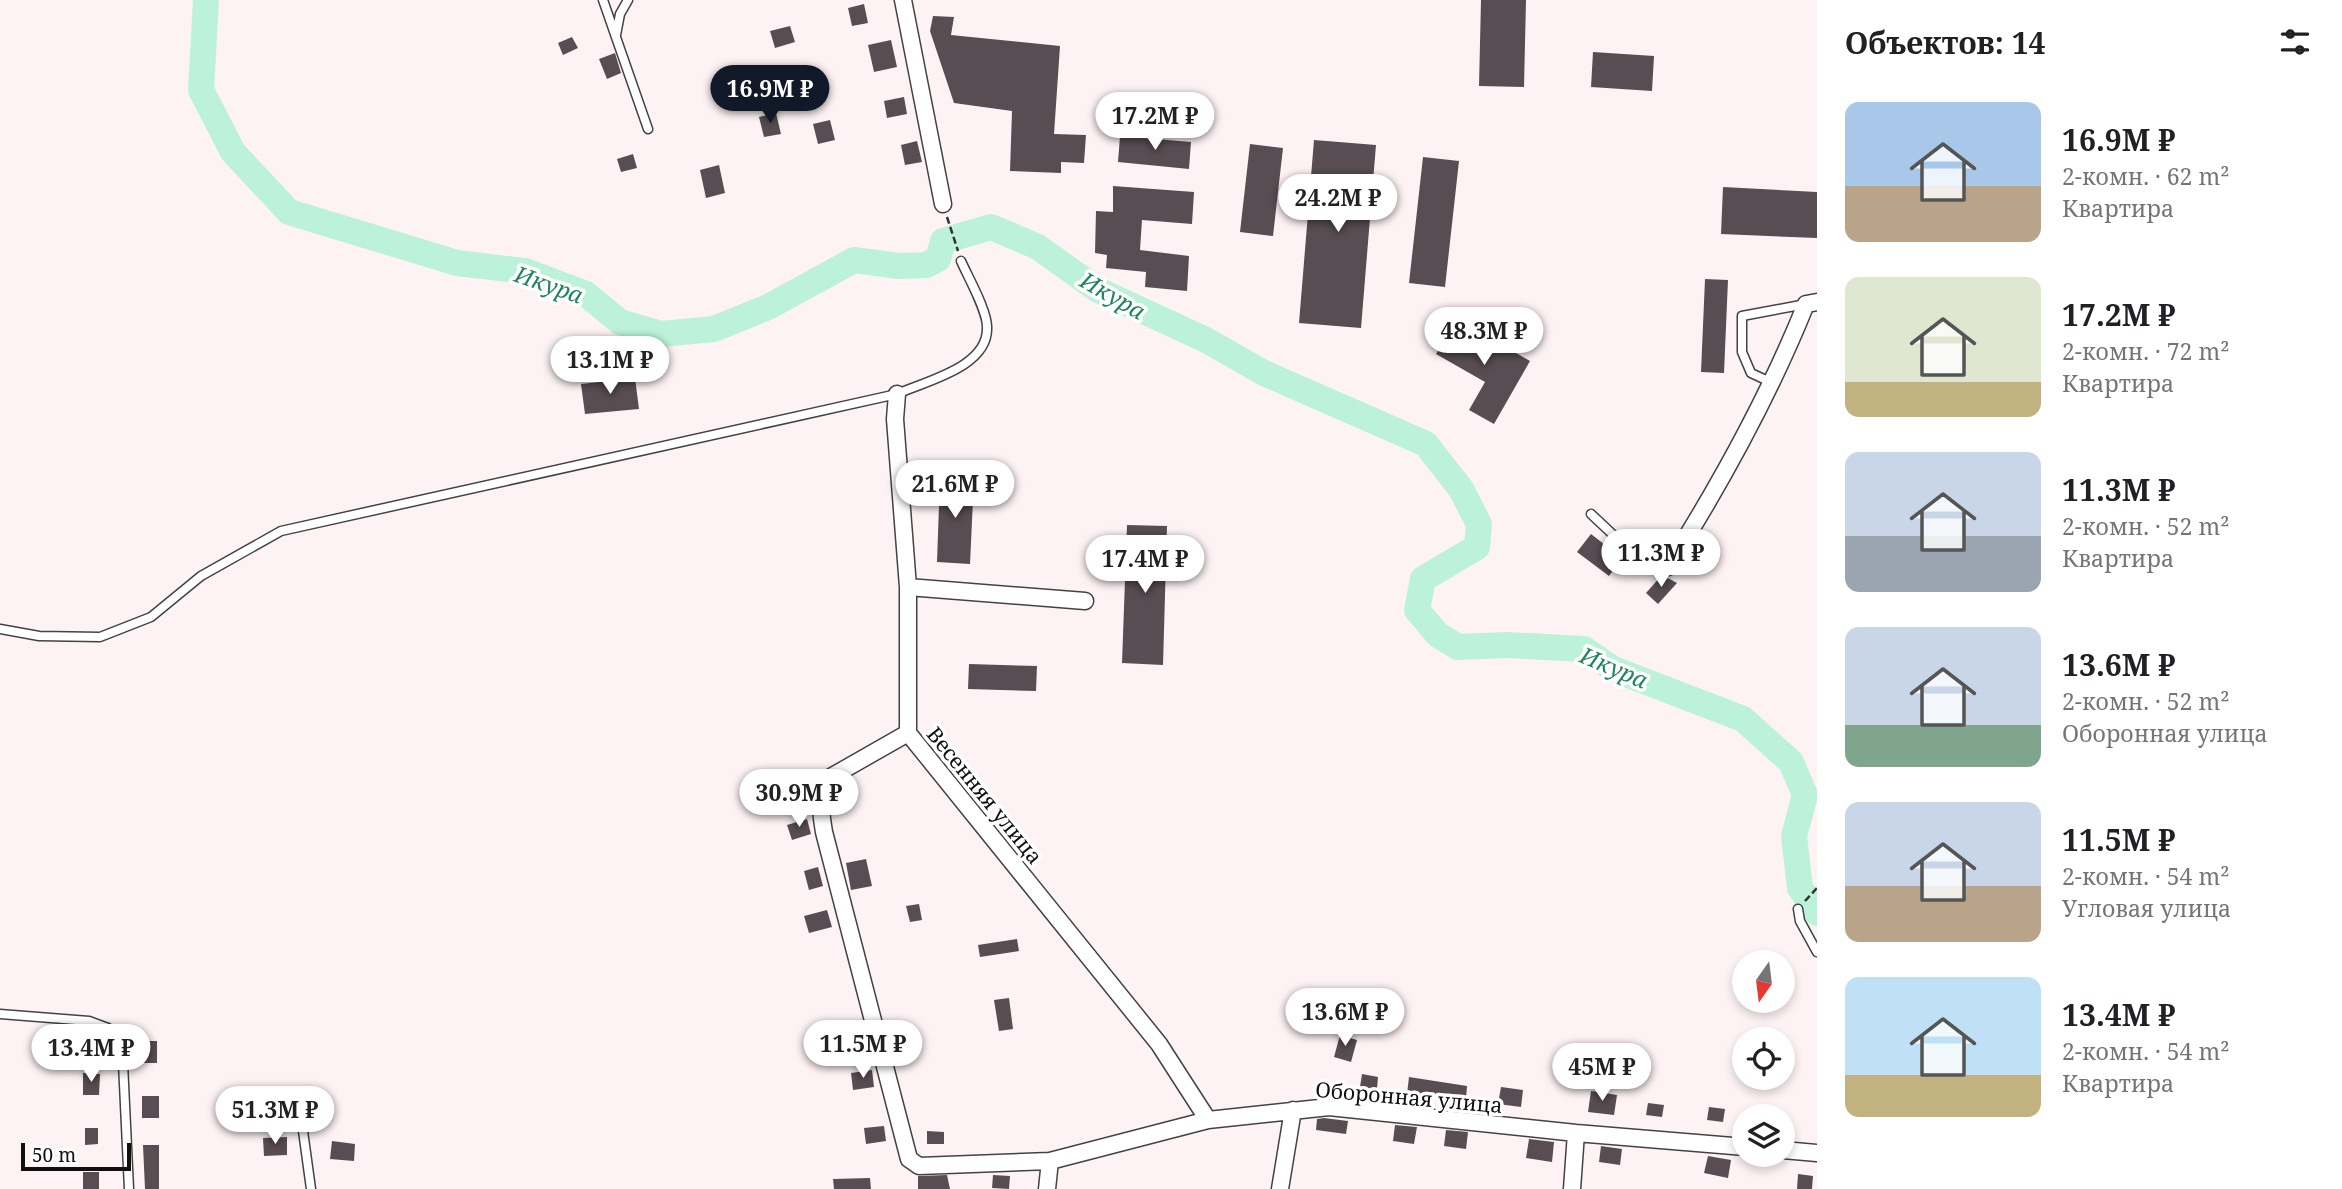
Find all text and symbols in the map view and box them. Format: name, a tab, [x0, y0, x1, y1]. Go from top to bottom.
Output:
text: Объектов: 14	[1845, 22, 2046, 63]
icon: filters	[2276, 23, 2314, 61]
pin: 16.9M ₽	[705, 66, 835, 125]
text: 16.9M ₽	[726, 72, 814, 104]
pin: 17.2M ₽	[1090, 92, 1220, 152]
text: 17.2M ₽	[1111, 99, 1199, 131]
text: 16.9M ₽	[2062, 119, 2176, 160]
icon: home	[1901, 130, 1985, 214]
text: 2-комн. · 62 m²	[2062, 160, 2229, 192]
pin: 24.2M ₽	[1273, 174, 1403, 234]
text: 24.2M ₽	[1294, 181, 1382, 213]
text: Квартира	[2062, 192, 2174, 224]
water label: Икура	[509, 257, 588, 311]
water label: Икура	[1074, 263, 1152, 327]
text: 17.2M ₽	[2062, 294, 2176, 335]
icon: home	[1901, 305, 1985, 389]
pin: 48.3M ₽	[1419, 308, 1549, 367]
text: 48.3M ₽	[1440, 314, 1528, 346]
text: 2-комн. · 72 m²	[2062, 335, 2229, 367]
pin: 13.1M ₽	[545, 336, 675, 396]
text: 13.1M ₽	[566, 343, 654, 375]
text: Квартира	[2062, 367, 2174, 399]
pin: 21.6M ₽	[890, 461, 1020, 520]
text: 21.6M ₽	[911, 467, 999, 499]
text: 11.3M ₽	[2062, 469, 2176, 510]
icon: home	[1901, 480, 1985, 564]
text: 2-комн. · 52 m²	[2062, 510, 2229, 542]
pin: 11.3M ₽	[1596, 530, 1726, 589]
pin: 17.4M ₽	[1080, 536, 1210, 595]
text: 11.3M ₽	[1617, 536, 1705, 568]
text: 17.4M ₽	[1101, 542, 1189, 574]
text: Квартира	[2062, 542, 2174, 574]
water label: Икура	[1574, 638, 1653, 696]
text: 13.6M ₽	[2062, 644, 2176, 685]
icon: home	[1901, 655, 1985, 739]
text: 2-комн. · 52 m²	[2062, 685, 2229, 717]
text: Оборонная улица	[2062, 717, 2268, 749]
street label: Весенняя улица	[921, 721, 1049, 869]
pin: 30.9M ₽	[734, 770, 864, 829]
text: 30.9M ₽	[755, 776, 843, 808]
text: 11.5M ₽	[2062, 819, 2176, 860]
icon: home	[1901, 830, 1985, 914]
text: 2-комн. · 54 m²	[2062, 860, 2229, 892]
text: Угловая улица	[2062, 892, 2231, 924]
north arrow	[1732, 950, 1796, 1013]
map controls	[1732, 950, 1795, 1167]
pin: 13.6M ₽	[1280, 988, 1410, 1048]
text: 13.4M ₽	[2062, 994, 2176, 1035]
text: 13.6M ₽	[1301, 995, 1389, 1027]
icon: home	[1901, 1005, 1985, 1089]
pin: 11.5M ₽	[798, 1020, 928, 1080]
pin: 13.4M ₽	[26, 1024, 156, 1084]
text: 11.5M ₽	[819, 1027, 907, 1059]
button: locate	[1732, 1027, 1795, 1090]
text: 13.4M ₽	[47, 1031, 135, 1063]
text: 2-комн. · 54 m²	[2062, 1035, 2229, 1067]
pin: 45M ₽	[1553, 1044, 1651, 1103]
text: 45M ₽	[1568, 1050, 1636, 1082]
text: Квартира	[2062, 1067, 2174, 1099]
street label: Оборонная улица	[1314, 1075, 1504, 1119]
pin: 51.3M ₽	[210, 1086, 340, 1146]
text: 51.3M ₽	[231, 1093, 319, 1125]
button: layers	[1732, 1104, 1795, 1167]
scale bar	[21, 1140, 131, 1172]
text: 50 m	[32, 1142, 76, 1168]

